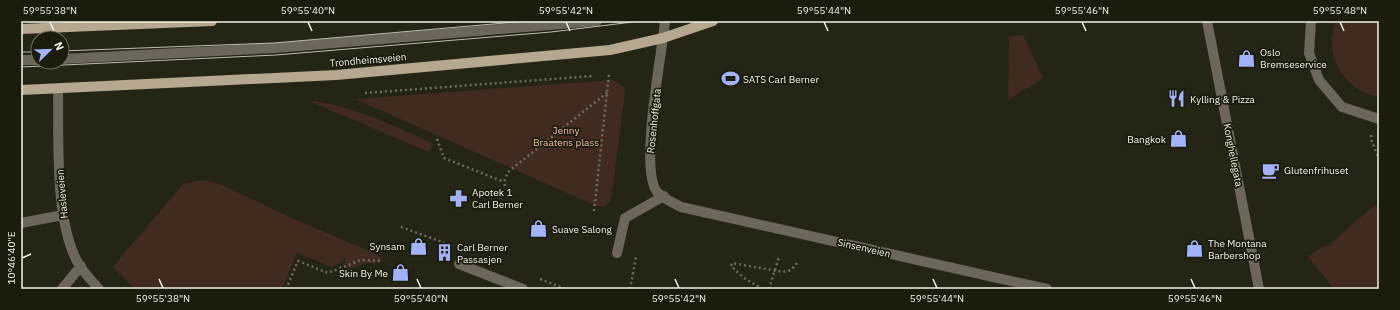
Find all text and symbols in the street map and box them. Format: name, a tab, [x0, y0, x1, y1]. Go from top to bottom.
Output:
text: 59°55'38"N	[23, 4, 77, 17]
text: 59°55'40"N	[281, 4, 335, 17]
text: 59°55'42"N	[539, 4, 593, 17]
text: 59°55'44"N	[797, 4, 851, 17]
text: 59°55'46"N	[1055, 4, 1109, 17]
text: 59°55'48"N	[1313, 4, 1367, 17]
north arrow	[30, 30, 70, 70]
text: N	[51, 40, 67, 53]
place label: Oslo Bremseservice	[1260, 46, 1327, 71]
shop icon: Oslo Bremseservice	[1237, 48, 1257, 68]
street label: Trondheimsveien	[329, 50, 407, 70]
sports icon: SATS Carl Berner	[720, 69, 740, 89]
place label: SATS Carl Berner	[743, 73, 820, 86]
street label: Rosenhoffgata	[644, 87, 664, 154]
restaurant icon: Kylling & Pizza	[1167, 89, 1187, 109]
place label: Kylling & Pizza	[1190, 93, 1256, 106]
street label: Konghellegata	[1221, 122, 1246, 188]
park label: Jenny Braatens plass	[533, 124, 599, 149]
shop icon: Bangkok	[1169, 129, 1189, 149]
place label: Bangkok	[1127, 133, 1167, 146]
cafe icon: Glutenfrihuset	[1261, 160, 1281, 180]
place label: Glutenfrihuset	[1284, 164, 1349, 177]
street label: Hasleveien	[53, 169, 71, 219]
place label: Apotek 1 Carl Berner	[472, 186, 523, 211]
pharmacy icon: Apotek 1 Carl Berner	[449, 188, 469, 208]
shop icon: Suave Salong	[529, 219, 549, 239]
place label: Suave Salong	[552, 223, 613, 236]
text: 10°46'40"E	[5, 231, 18, 285]
shop icon: Synsam	[408, 236, 428, 256]
street label: Sinsenveien	[836, 236, 892, 260]
place label: The Montana Barbershop	[1208, 237, 1267, 262]
shop icon: The Montana Barbershop	[1185, 239, 1205, 259]
place label: Synsam	[370, 240, 405, 253]
place label: Carl Berner Passasjen	[457, 241, 508, 266]
building icon: Carl Berner Passasjen	[434, 243, 454, 263]
shop icon: Skin By Me	[391, 263, 411, 283]
place label: Skin By Me	[339, 267, 389, 280]
text: 59°55'38"N	[136, 292, 190, 305]
text: 59°55'40"N	[394, 292, 448, 305]
text: 59°55'42"N	[652, 292, 706, 305]
text: 59°55'44"N	[910, 292, 964, 305]
text: 59°55'46"N	[1168, 292, 1222, 305]

